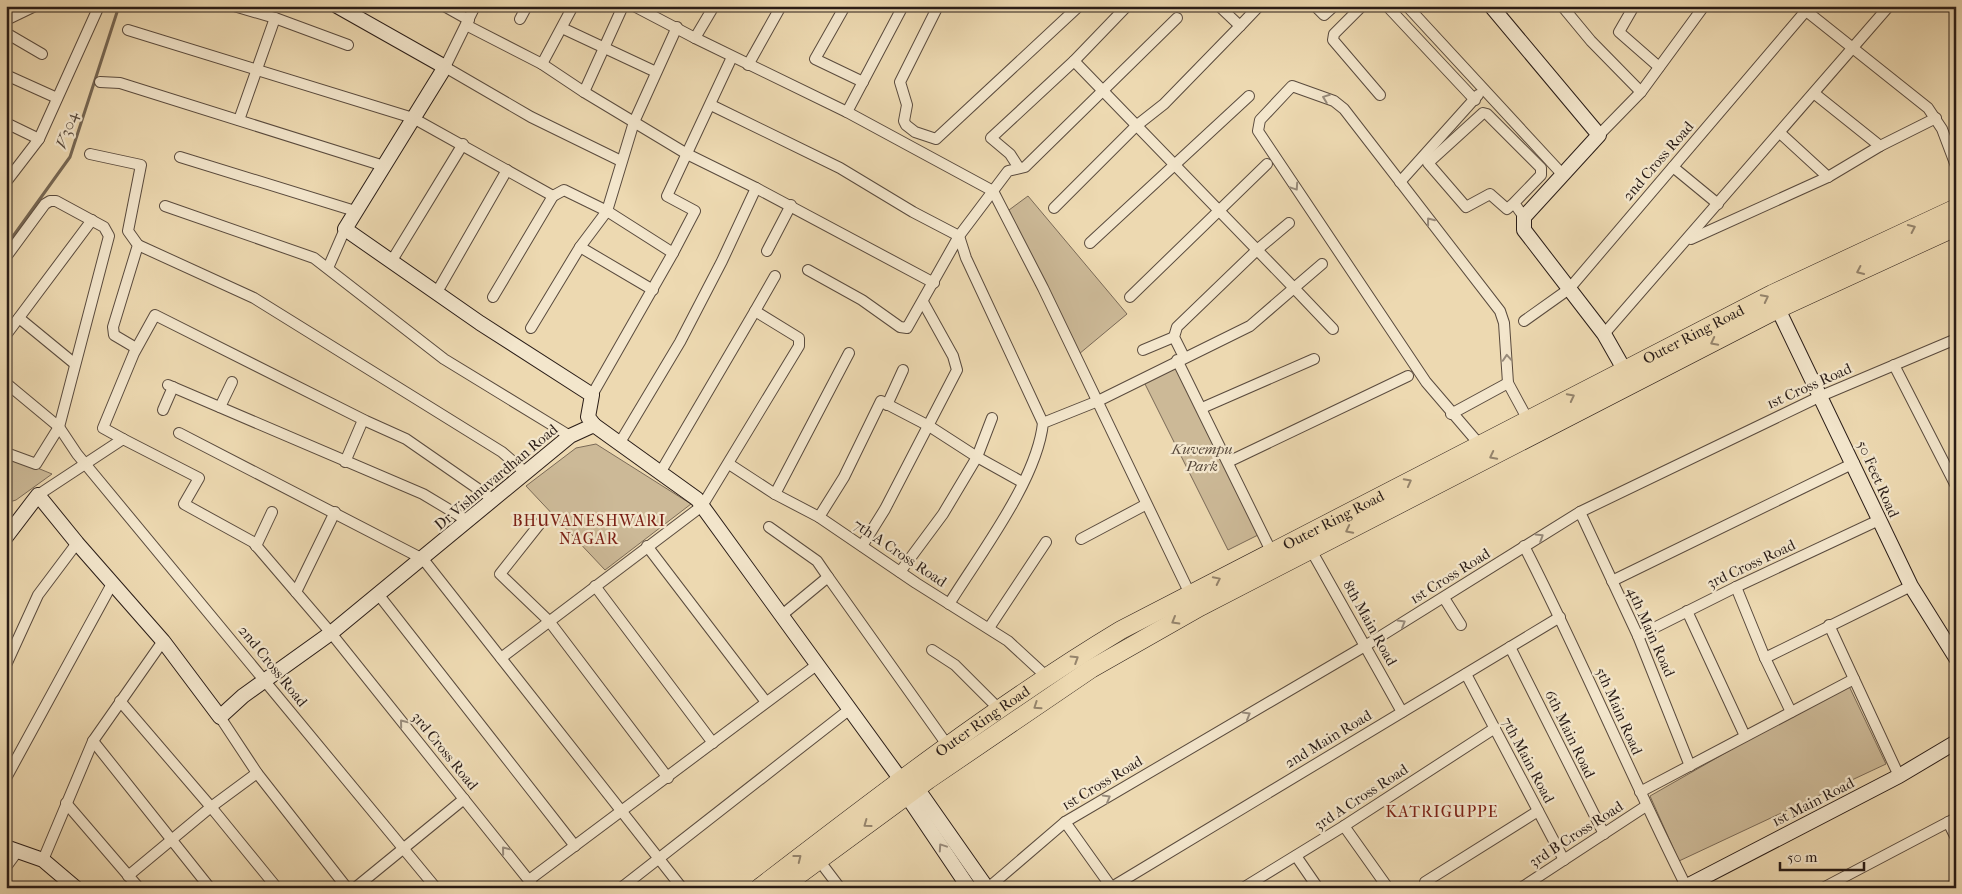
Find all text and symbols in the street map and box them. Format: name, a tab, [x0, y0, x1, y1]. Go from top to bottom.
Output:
one-way arrow	[1323, 94, 1331, 104]
water label: V304	[51, 109, 82, 151]
street label: 2nd Cross Road	[1619, 117, 1698, 204]
one-way arrow	[1289, 181, 1298, 190]
one-way arrow	[1428, 218, 1436, 227]
one-way arrow	[1907, 224, 1916, 234]
one-way arrow	[1856, 265, 1865, 275]
one-way arrow	[1760, 294, 1769, 304]
street label: Outer Ring Road	[1640, 301, 1748, 368]
one-way arrow	[1710, 336, 1719, 346]
one-way arrow	[1501, 354, 1512, 362]
street label: 1st Cross Road	[1764, 359, 1855, 413]
one-way arrow	[1566, 393, 1575, 403]
street label: Dr Vishnuvardhan Road	[431, 420, 562, 534]
street label: 50 Feet Road	[1853, 438, 1903, 521]
park label: Kuvempu Park	[1170, 440, 1233, 475]
one-way arrow	[1490, 450, 1499, 460]
one-way arrow	[1403, 478, 1412, 488]
street label: Outer Ring Road	[1280, 486, 1388, 554]
district label: BHUVANESHWARI NAGAR	[512, 511, 666, 548]
street label: 7th A Cross Road	[850, 515, 951, 591]
one-way arrow	[1345, 524, 1354, 534]
one-way arrow	[1534, 533, 1543, 543]
street label: 3rd Cross Road	[1704, 535, 1799, 592]
street label: 1st Cross Road	[1407, 544, 1494, 608]
one-way arrow	[1212, 576, 1221, 587]
street label: 8th Main Road	[1339, 577, 1401, 670]
street label: 4th Main Road	[1623, 584, 1679, 680]
one-way arrow	[1172, 615, 1181, 625]
one-way arrow	[1396, 620, 1405, 630]
street label: 2nd Cross Road	[235, 622, 312, 711]
one-way arrow	[1069, 656, 1078, 666]
street label: 5th Main Road	[1592, 664, 1647, 758]
street label: Outer Ring Road	[932, 681, 1034, 761]
street label: 6th Main Road	[1541, 687, 1599, 782]
one-way arrow	[1033, 700, 1042, 709]
street label: 2nd Main Road	[1281, 706, 1375, 772]
street label: 3rd Cross Road	[408, 708, 483, 794]
one-way arrow	[1242, 712, 1251, 722]
street label: 7th Main Road	[1498, 714, 1559, 807]
one-way arrow	[400, 719, 409, 728]
street label: 1st Cross Road	[1058, 751, 1146, 814]
street label: 3rd A Cross Road	[1311, 760, 1412, 834]
street label: 1st Main Road	[1769, 773, 1858, 830]
one-way arrow	[1102, 794, 1111, 804]
street label: 3rd B Cross Road	[1526, 797, 1627, 871]
district label: KATRIGUPPE	[1386, 802, 1498, 821]
one-way arrow	[863, 818, 873, 827]
scale bar	[1780, 839, 1863, 871]
one-way arrow	[939, 844, 948, 853]
one-way arrow	[501, 846, 510, 855]
text: 50 m	[1787, 848, 1818, 866]
one-way arrow	[792, 855, 802, 864]

